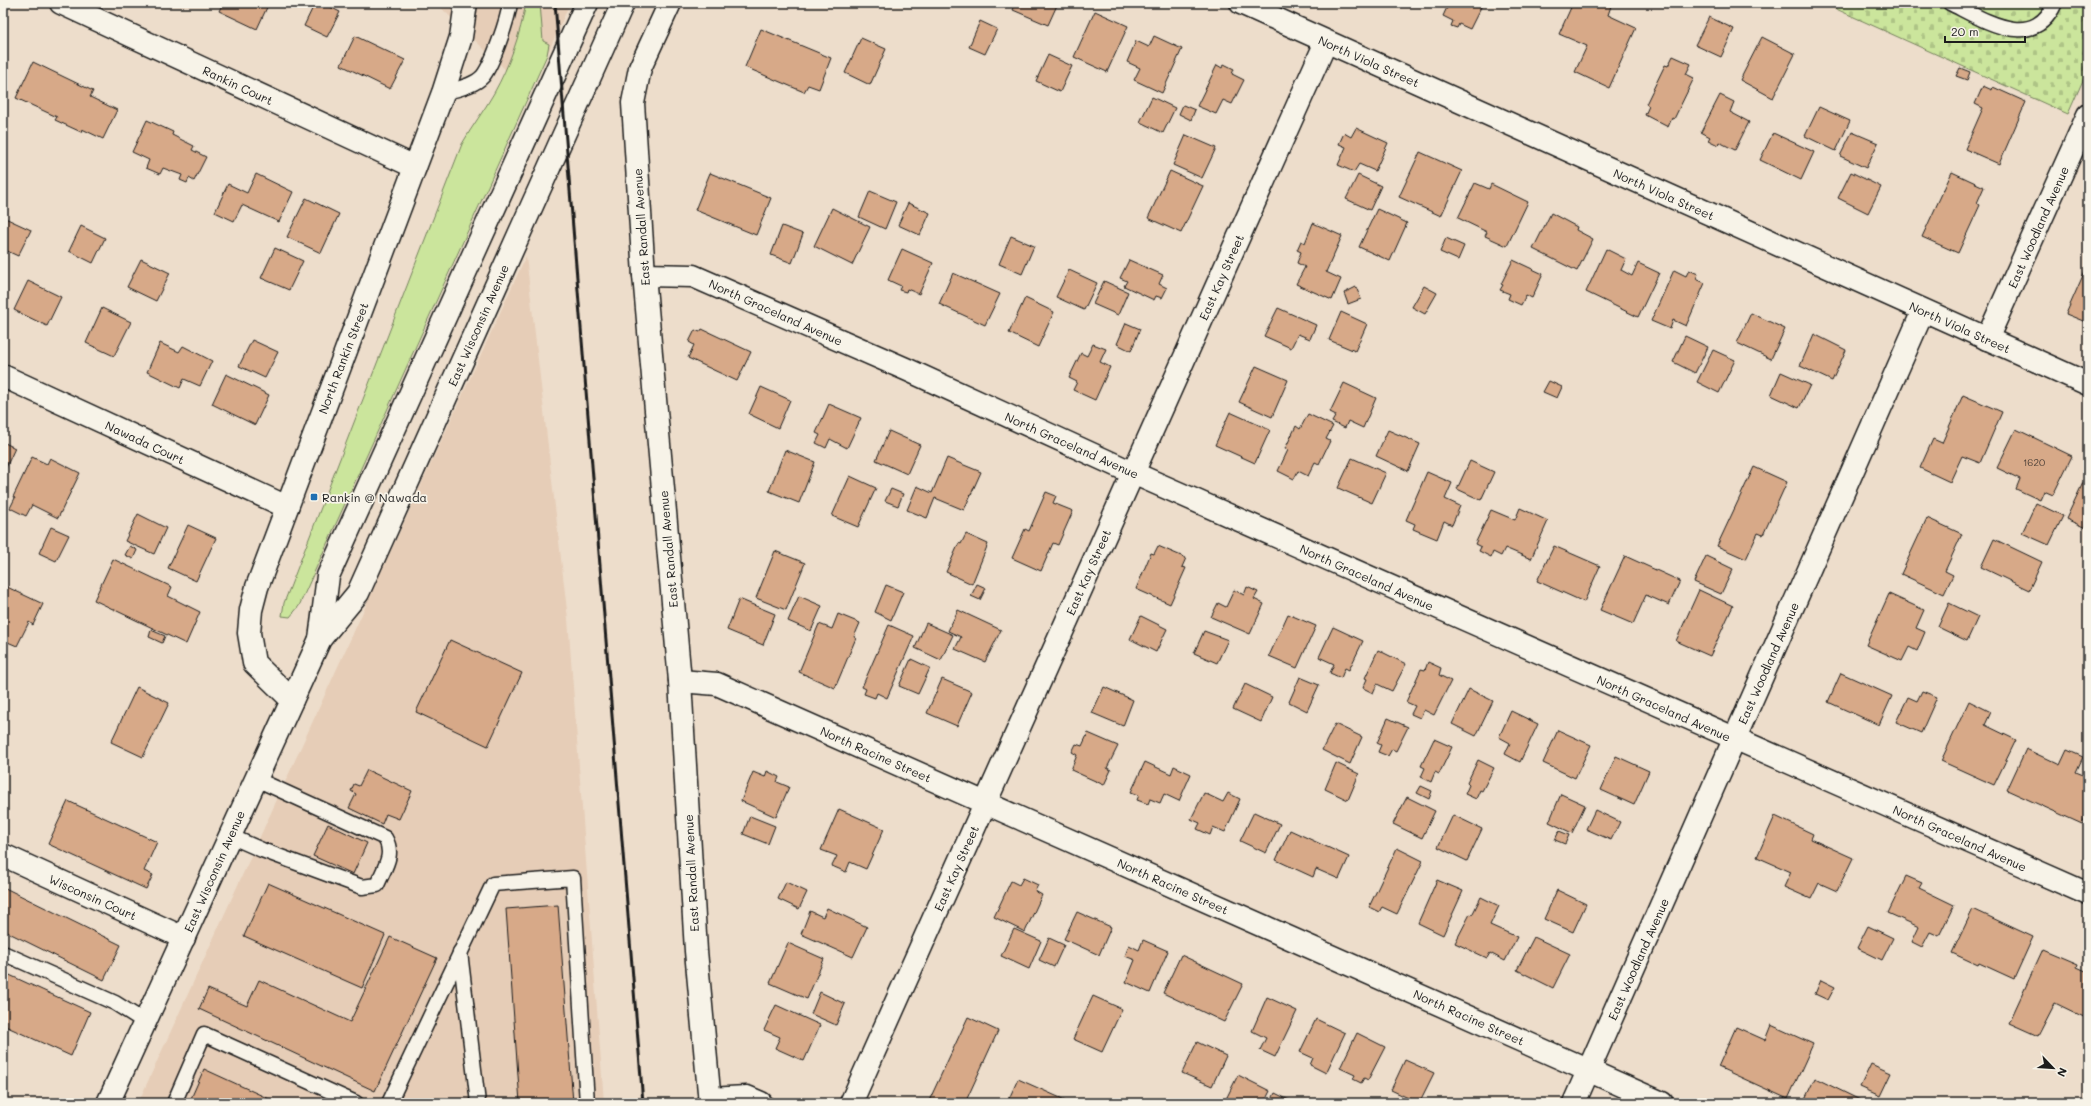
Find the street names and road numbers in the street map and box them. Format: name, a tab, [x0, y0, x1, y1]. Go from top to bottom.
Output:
street label: North Viola Street	[1316, 32, 1422, 90]
street label: Rankin Court	[200, 62, 276, 108]
street label: East Woodland Avenue	[2004, 164, 2072, 290]
street label: North Viola Street	[1611, 165, 1717, 223]
street label: East Randall Avenue	[629, 168, 653, 286]
street label: East Kay Street	[1195, 232, 1247, 322]
street label: East Wisconsin Avenue	[444, 262, 512, 388]
street label: North Graceland Avenue	[707, 275, 845, 349]
street label: North Viola Street	[1907, 298, 2013, 356]
street label: North Rankin Street	[314, 300, 372, 416]
street label: North Graceland Avenue	[1003, 408, 1141, 482]
street label: Nawada Court	[103, 417, 187, 467]
street label: East Randall Avenue	[655, 490, 681, 608]
street label: East Kay Street	[1062, 527, 1114, 617]
street label: North Graceland Avenue	[1298, 540, 1436, 614]
street label: East Woodland Avenue	[1734, 600, 1802, 726]
street label: North Graceland Avenue	[1595, 671, 1733, 745]
street label: North Racine Street	[818, 722, 934, 786]
street label: North Graceland Avenue	[1891, 801, 2029, 875]
street label: East Wisconsin Avenue	[180, 808, 248, 934]
street label: East Randall Avenue	[680, 814, 702, 932]
street label: East Kay Street	[930, 823, 982, 913]
street label: North Racine Street	[1115, 854, 1231, 918]
street label: Wisconsin Court	[47, 870, 139, 924]
street label: East Woodland Avenue	[1604, 896, 1672, 1022]
street label: North Racine Street	[1411, 985, 1527, 1049]

